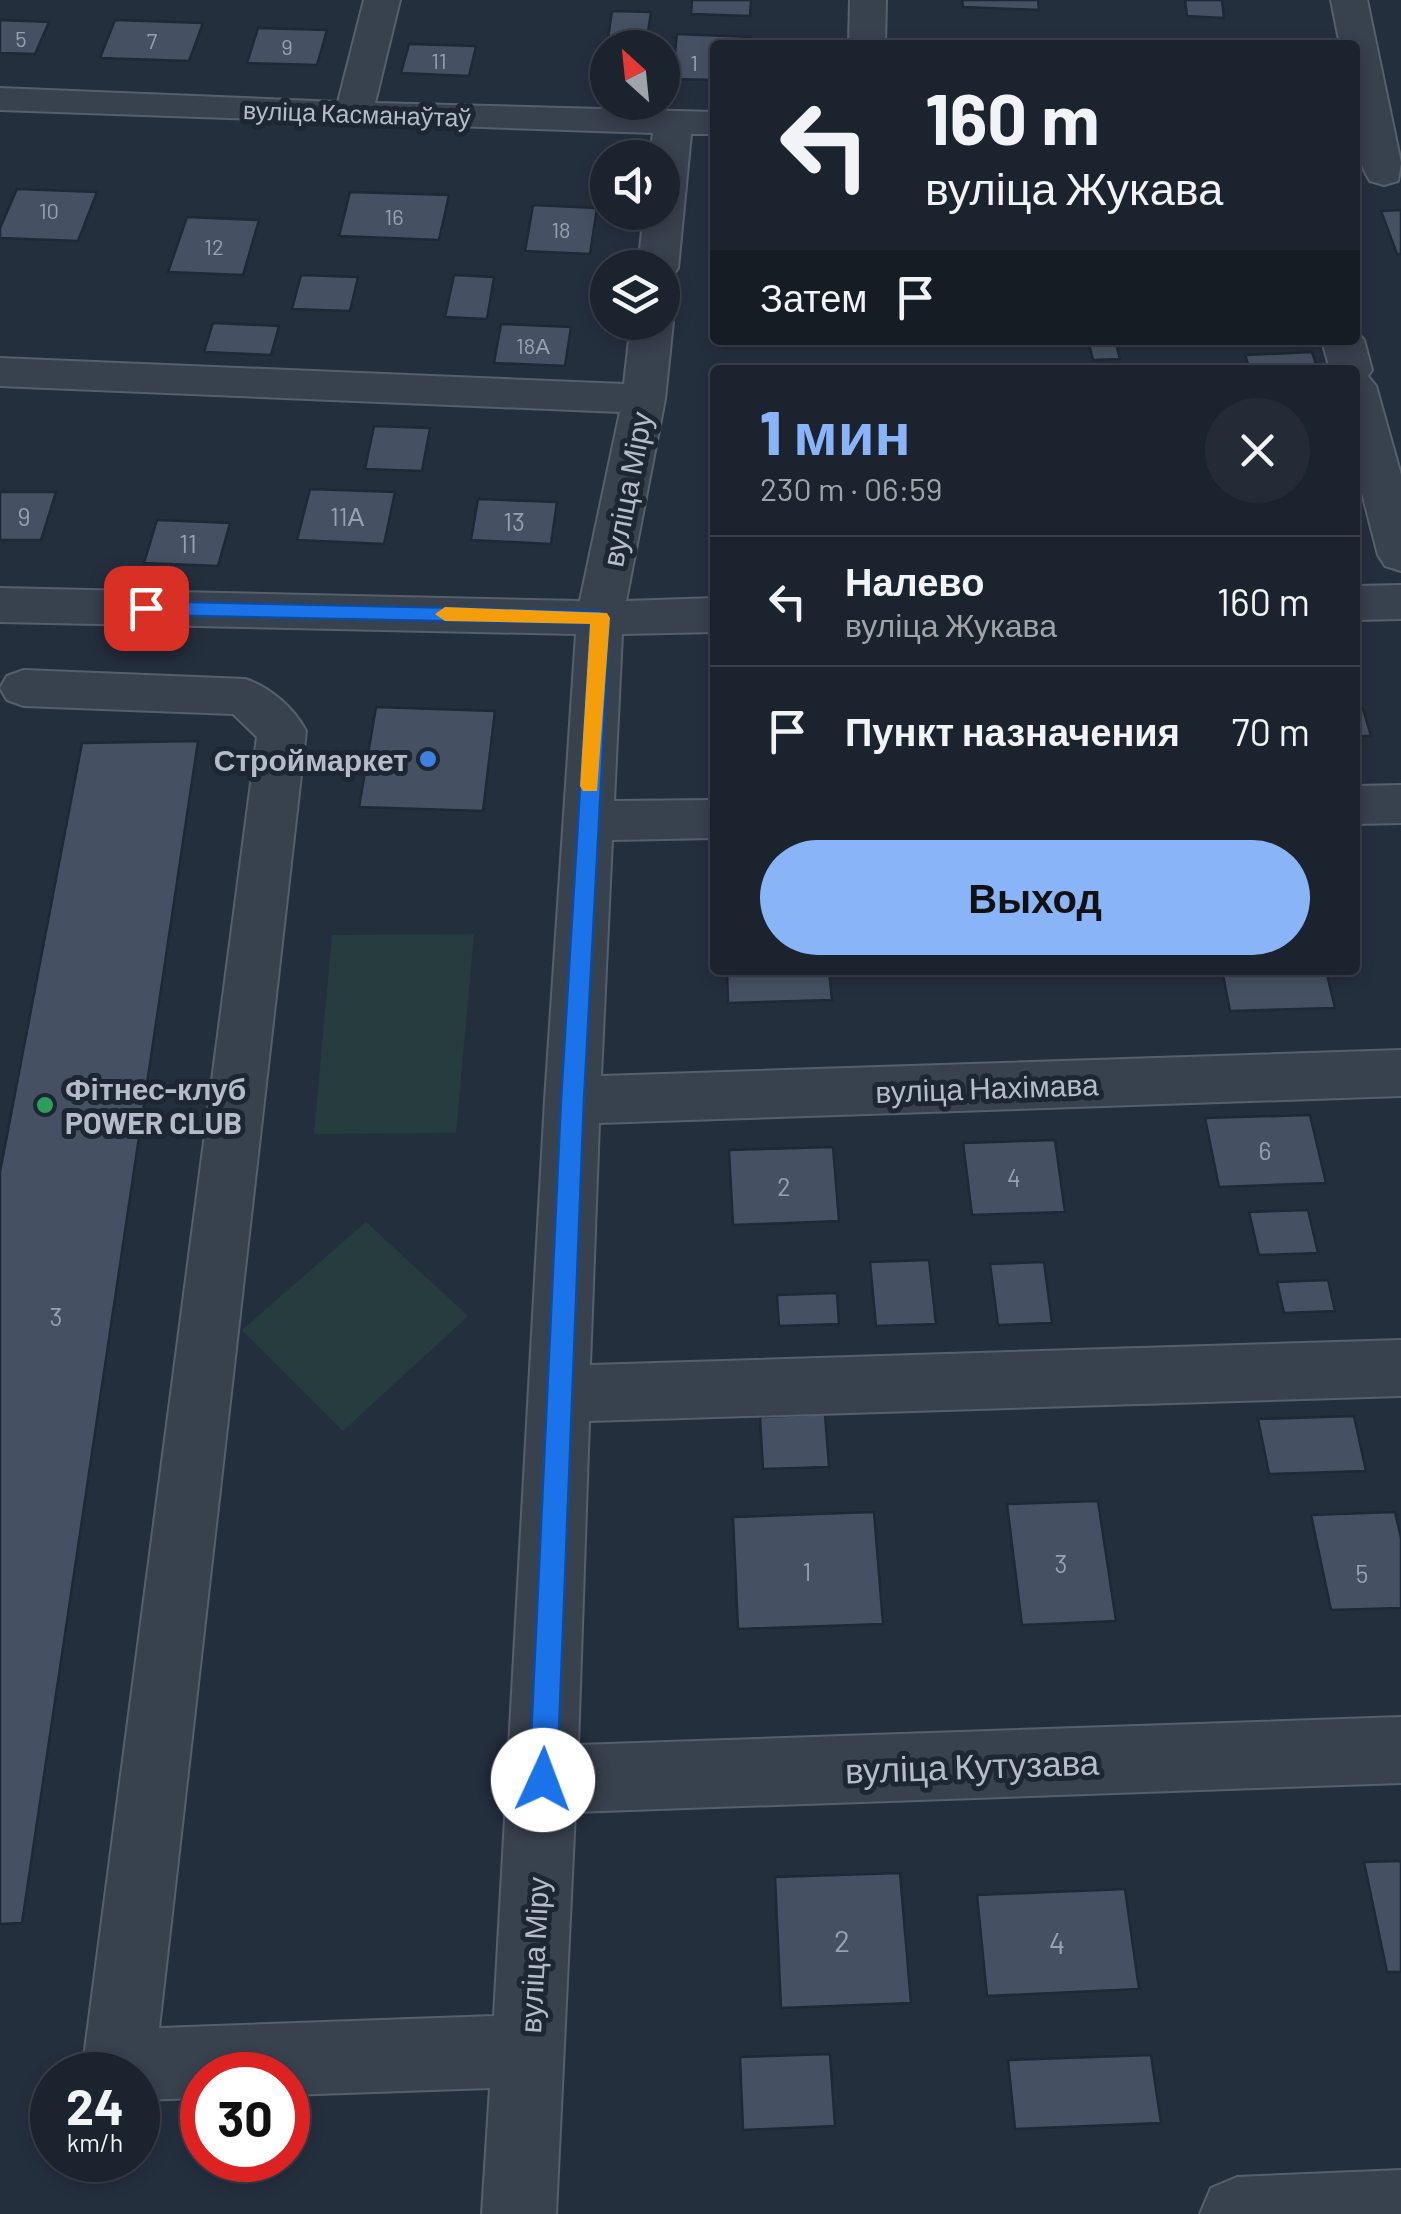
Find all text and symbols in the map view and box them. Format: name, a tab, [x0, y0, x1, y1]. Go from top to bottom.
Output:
house number: 5	[15, 25, 27, 51]
house number: 7	[147, 27, 157, 53]
north arrow	[590, 30, 680, 120]
map controls	[590, 30, 680, 340]
house number: 9	[281, 33, 293, 59]
house number: 11	[431, 47, 447, 73]
house number: 1	[690, 49, 698, 75]
text: 160 m	[925, 75, 1100, 159]
icon: left	[760, 80, 890, 210]
street label: вуліца Касманаўтаў	[243, 94, 472, 132]
button: sound	[590, 140, 680, 230]
text: вуліца Жукава	[925, 160, 1223, 214]
house number: 10	[39, 197, 59, 223]
house number: 16	[384, 203, 404, 229]
house number: 18	[551, 216, 571, 242]
house number: 12	[204, 233, 224, 259]
button: layers	[590, 250, 680, 340]
icon: arrive	[888, 270, 943, 325]
text: Затем	[760, 274, 868, 320]
house number: 18А	[516, 332, 550, 358]
text: 1 мин	[760, 395, 911, 467]
button: close	[1205, 398, 1310, 503]
street label: вуліца Міру	[593, 409, 659, 569]
text: 230 m · 06:59	[760, 469, 942, 507]
house number: 9	[17, 501, 31, 531]
house number: 11А	[330, 501, 364, 531]
house number: 13	[503, 506, 525, 536]
house number: 11	[179, 528, 197, 558]
text: Налево	[845, 558, 984, 604]
pin	[104, 566, 189, 651]
icon: left	[760, 574, 815, 629]
text: 160 m	[1217, 578, 1310, 624]
icon: arrive	[119, 581, 174, 636]
text: вуліца Жукава	[845, 605, 1057, 643]
icon: arrive	[760, 704, 815, 759]
text: Пункт назначения	[845, 708, 1180, 754]
text: 70 m	[1232, 708, 1310, 754]
place label: Строймаркет	[214, 741, 408, 777]
marker: Строймаркет	[417, 748, 439, 770]
button: Выход	[760, 840, 1310, 955]
street label: вуліца Нахімава	[875, 1065, 1100, 1109]
place label: Фітнес-клуб POWER CLUB	[65, 1070, 246, 1140]
marker: Фітнес-клуб POWER CLUB	[34, 1094, 56, 1116]
house number: 6	[1259, 1135, 1271, 1165]
house number: 4	[1007, 1162, 1021, 1192]
house number: 2	[777, 1171, 791, 1201]
house number: 3	[50, 1301, 62, 1331]
house number: 3	[1055, 1548, 1067, 1578]
house number: 1	[803, 1556, 811, 1586]
house number: 5	[1356, 1558, 1368, 1588]
position arrow	[491, 1728, 595, 1832]
street label: вуліца Кутузава	[844, 1740, 1100, 1790]
street label: вуліца Міру	[511, 1876, 555, 2034]
house number: 2	[834, 1922, 850, 1958]
house number: 4	[1049, 1924, 1065, 1960]
speed limit sign: 30	[180, 2052, 310, 2182]
text: 24	[66, 2075, 124, 2135]
text: km/h	[67, 2127, 123, 2157]

